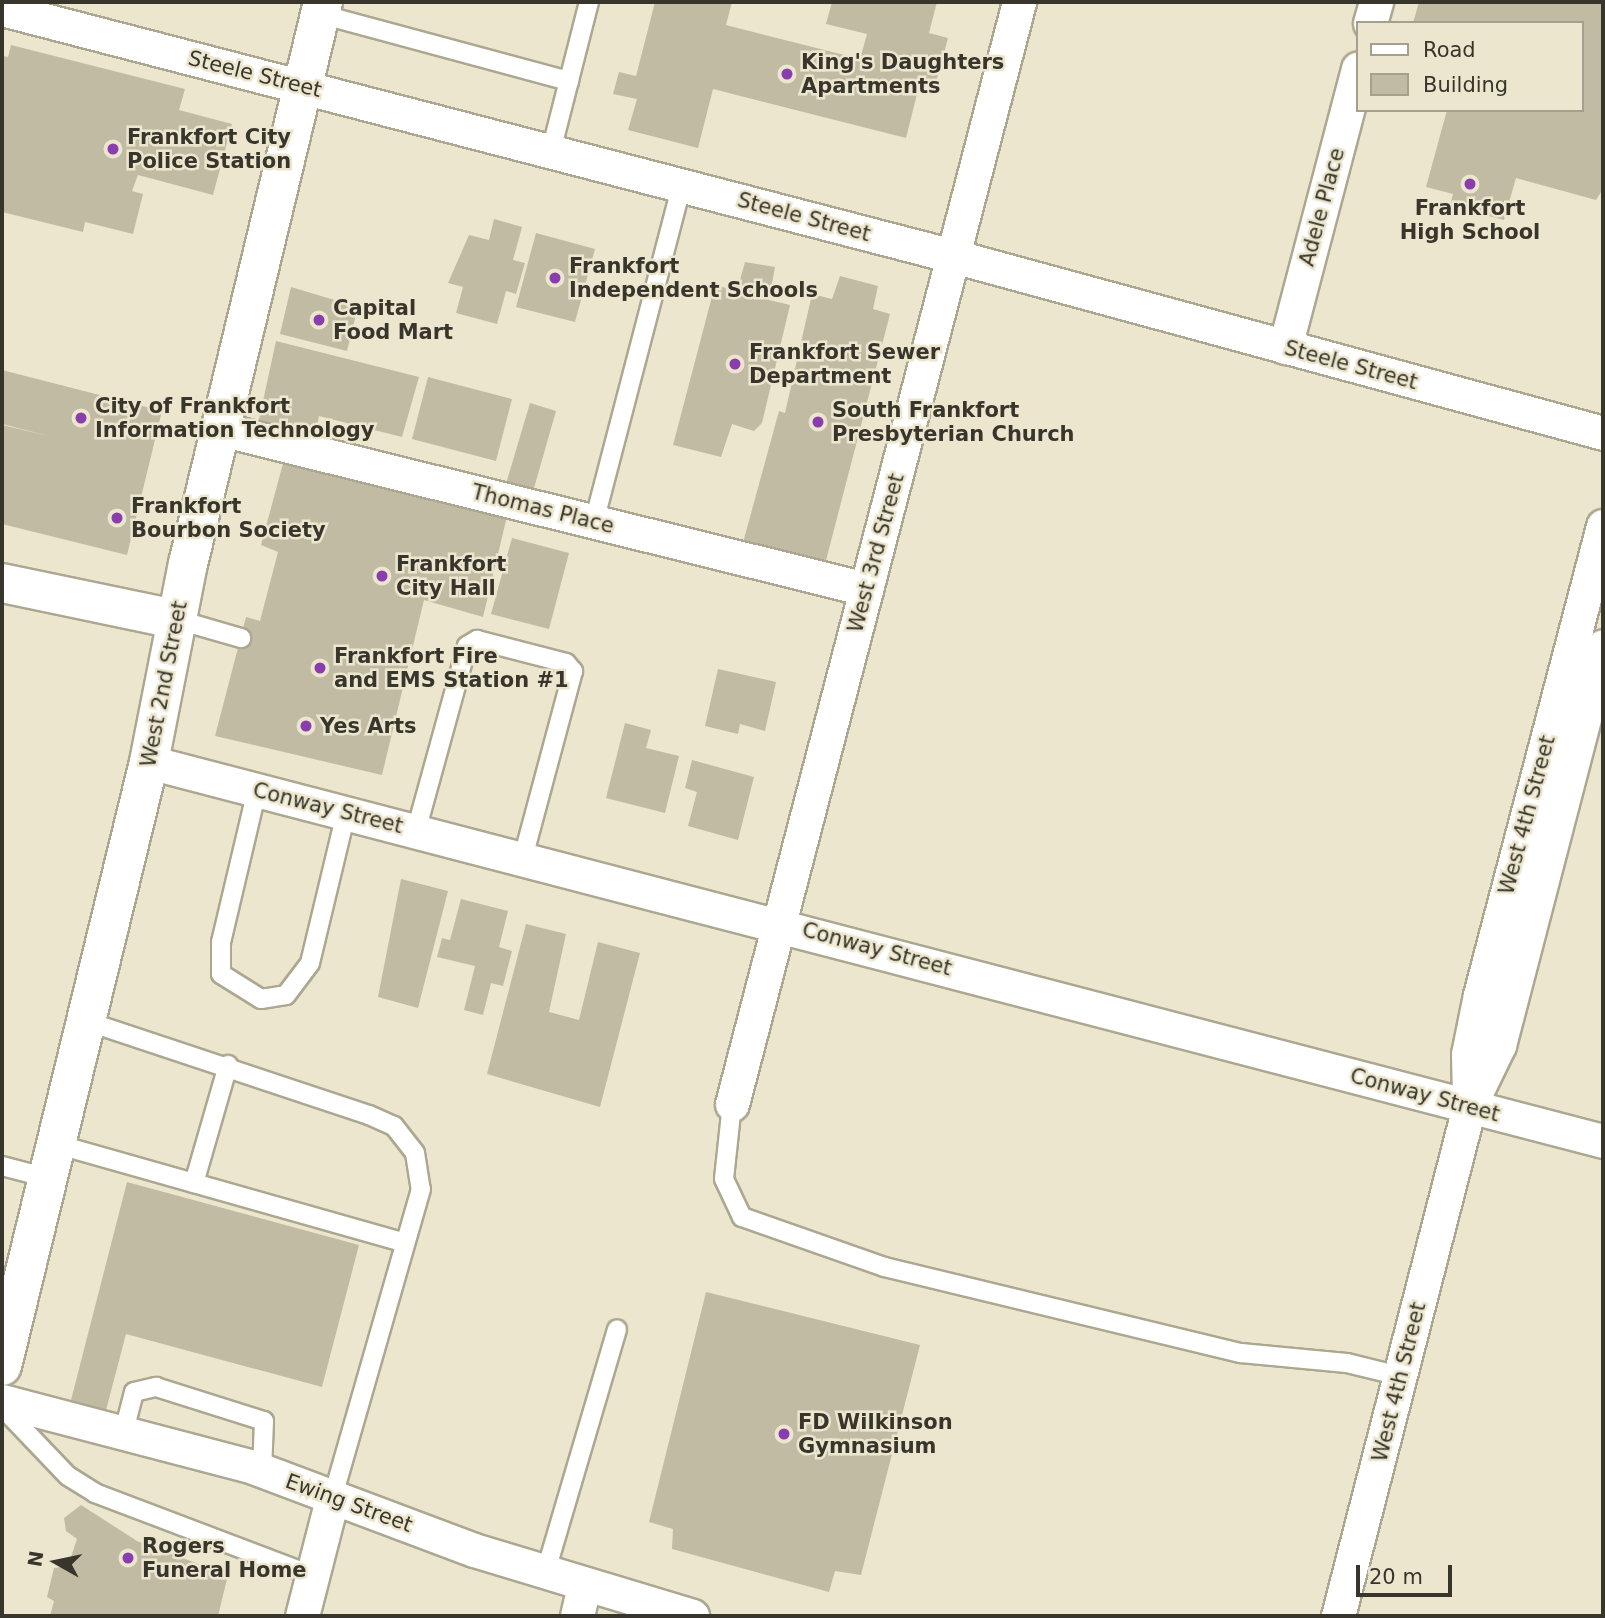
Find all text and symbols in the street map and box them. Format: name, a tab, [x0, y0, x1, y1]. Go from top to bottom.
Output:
legend	[1356, 21, 1584, 112]
text: Road	[1423, 38, 1476, 62]
street label: Steele Street	[186, 45, 324, 103]
place label: King's Daughters Apartments	[801, 49, 1004, 99]
marker: King's Daughters Apartments	[779, 66, 795, 82]
text: Building	[1423, 73, 1508, 97]
place label: Frankfort City Police Station	[127, 124, 291, 174]
marker: Frankfort City Police Station	[105, 141, 121, 157]
street label: Adele Place	[1294, 145, 1350, 269]
marker: Frankfort High School	[1462, 176, 1478, 192]
street label: Steele Street	[735, 187, 873, 247]
place label: Frankfort High School	[1400, 195, 1540, 245]
place label: Frankfort Independent Schools	[569, 253, 818, 303]
marker: Frankfort Independent Schools	[547, 270, 563, 286]
place label: Capital Food Mart	[333, 295, 453, 345]
marker: Capital Food Mart	[311, 312, 327, 328]
street label: Steele Street	[1282, 335, 1420, 395]
place label: Frankfort Sewer Department	[749, 339, 940, 389]
marker: Frankfort Sewer Department	[727, 356, 743, 372]
place label: City of Frankfort Information Technology	[95, 393, 375, 443]
place label: South Frankfort Presbyterian Church	[832, 397, 1075, 447]
marker: City of Frankfort Information Technology	[73, 410, 89, 426]
marker: South Frankfort Presbyterian Church	[810, 414, 826, 430]
street label: West 3rd Street	[843, 471, 909, 635]
street label: Thomas Place	[469, 479, 617, 539]
place label: Frankfort Bourbon Society	[131, 493, 326, 543]
marker: Frankfort Bourbon Society	[109, 510, 125, 526]
place label: Frankfort City Hall	[396, 551, 506, 601]
marker: Frankfort City Hall	[374, 568, 390, 584]
street label: West 2nd Street	[136, 599, 192, 769]
place label: Frankfort Fire and EMS Station #1	[334, 643, 569, 693]
marker: Frankfort Fire and EMS Station #1	[312, 660, 328, 676]
place label: Yes Arts	[320, 713, 416, 739]
marker: Yes Arts	[298, 718, 314, 734]
street label: West 4th Street	[1494, 733, 1560, 897]
street label: Conway Street	[250, 777, 406, 839]
street label: Conway Street	[799, 917, 955, 981]
street label: Conway Street	[1347, 1063, 1503, 1127]
street label: West 4th Street	[1367, 1300, 1431, 1464]
place label: FD Wilkinson Gymnasium	[798, 1409, 953, 1459]
marker: FD Wilkinson Gymnasium	[776, 1426, 792, 1442]
street label: Ewing Street	[282, 1468, 416, 1538]
north arrow	[21, 1527, 91, 1597]
place label: Rogers Funeral Home	[142, 1533, 307, 1583]
text: N	[23, 1549, 47, 1568]
marker: Rogers Funeral Home	[120, 1550, 136, 1566]
scale bar	[1360, 1552, 1456, 1596]
text: 20 m	[1369, 1565, 1423, 1589]

